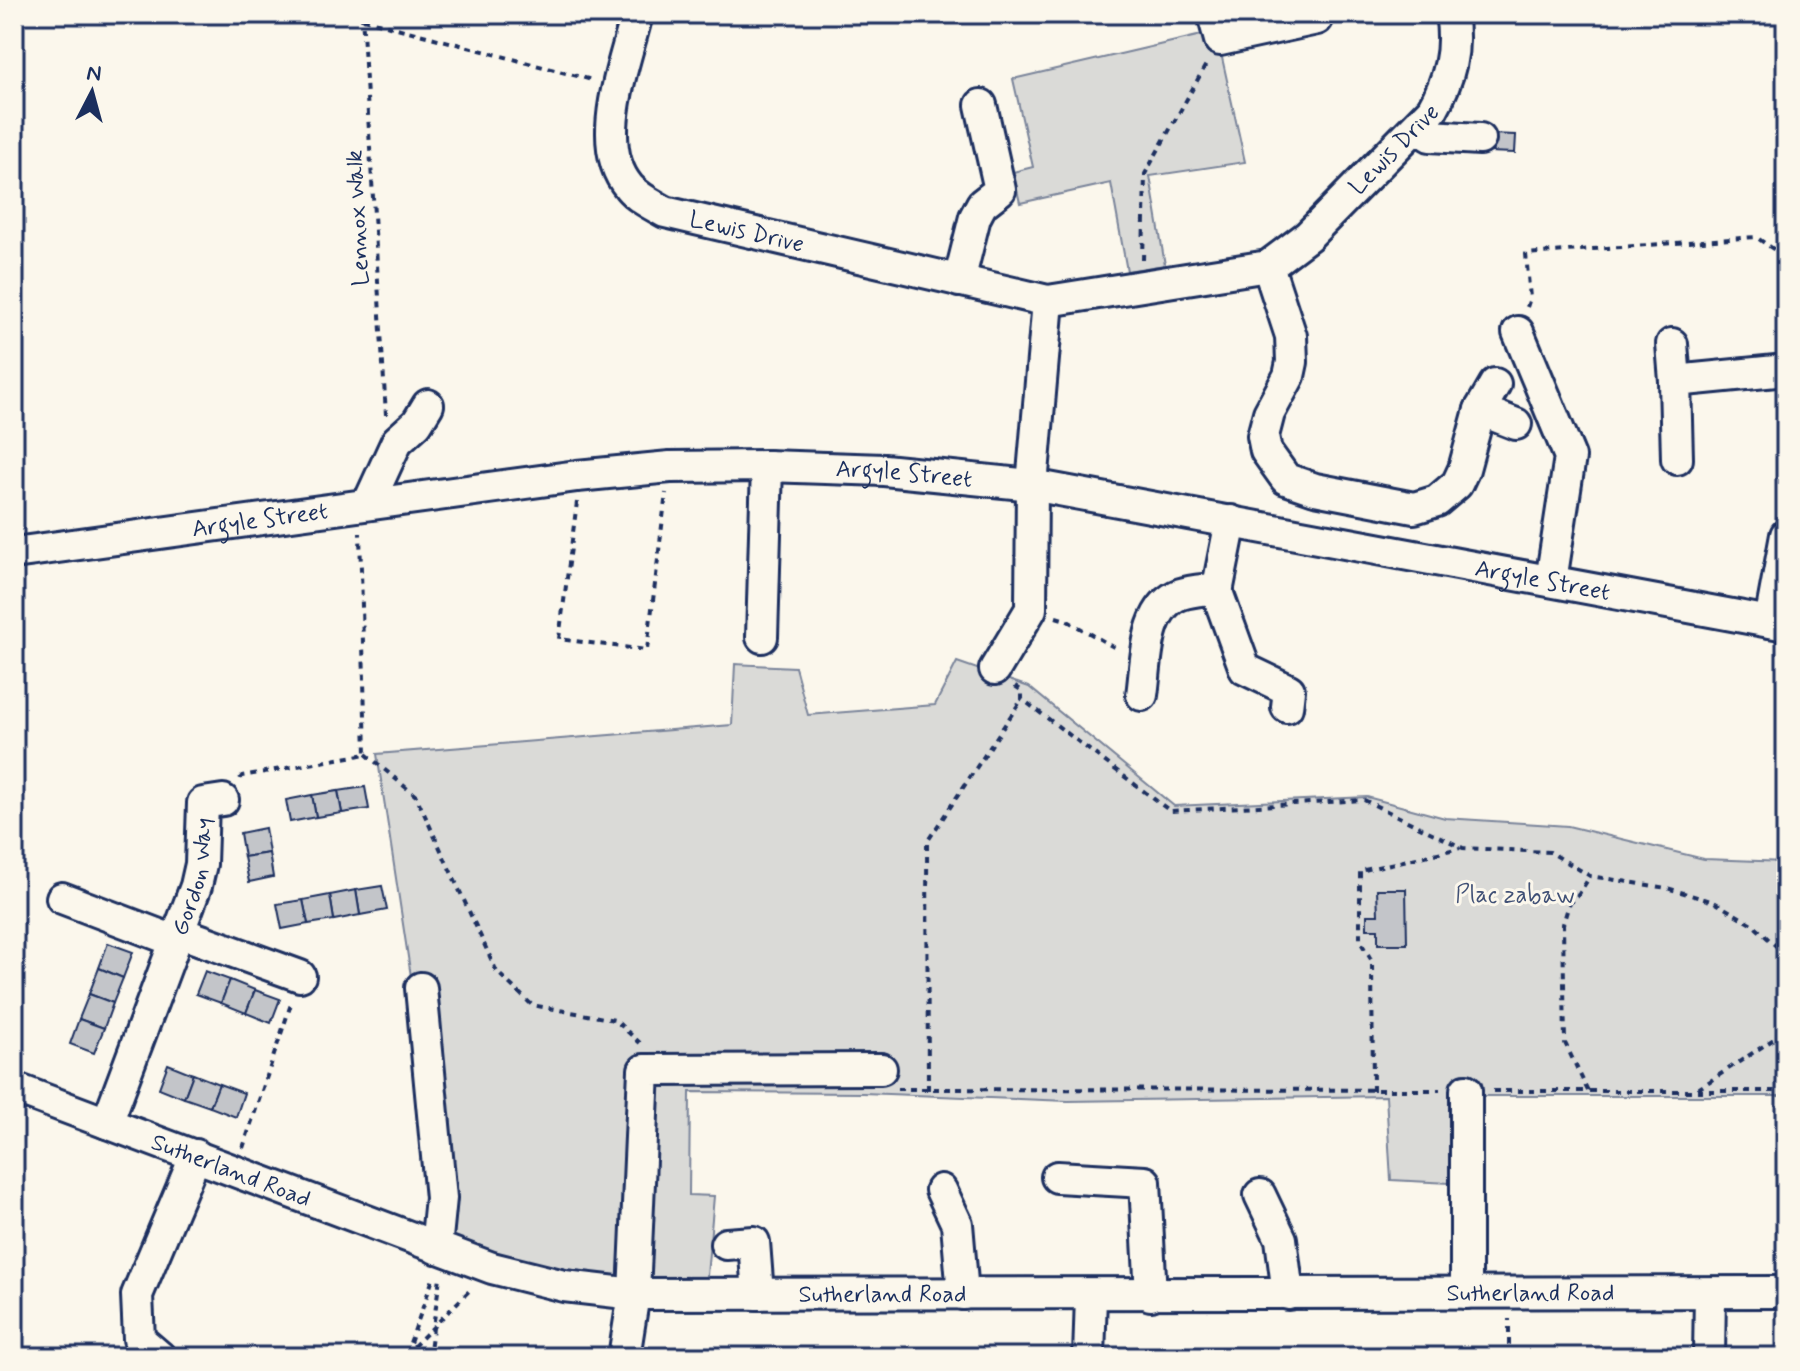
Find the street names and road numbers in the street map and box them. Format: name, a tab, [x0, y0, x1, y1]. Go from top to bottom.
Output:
street label: Lewis Drive	[1343, 98, 1447, 202]
street label: Lennox Walk	[339, 149, 378, 287]
street label: Lewis Drive	[686, 204, 807, 261]
street label: Argyle Street	[835, 454, 974, 496]
street label: Argyle Street	[190, 496, 330, 546]
street label: Argyle Street	[1472, 554, 1613, 609]
street label: Gordon Way	[165, 817, 220, 940]
street label: Sutherland Road	[146, 1127, 315, 1215]
street label: Sutherland Road	[1447, 1278, 1615, 1310]
street label: Sutherland Road	[799, 1279, 967, 1311]

